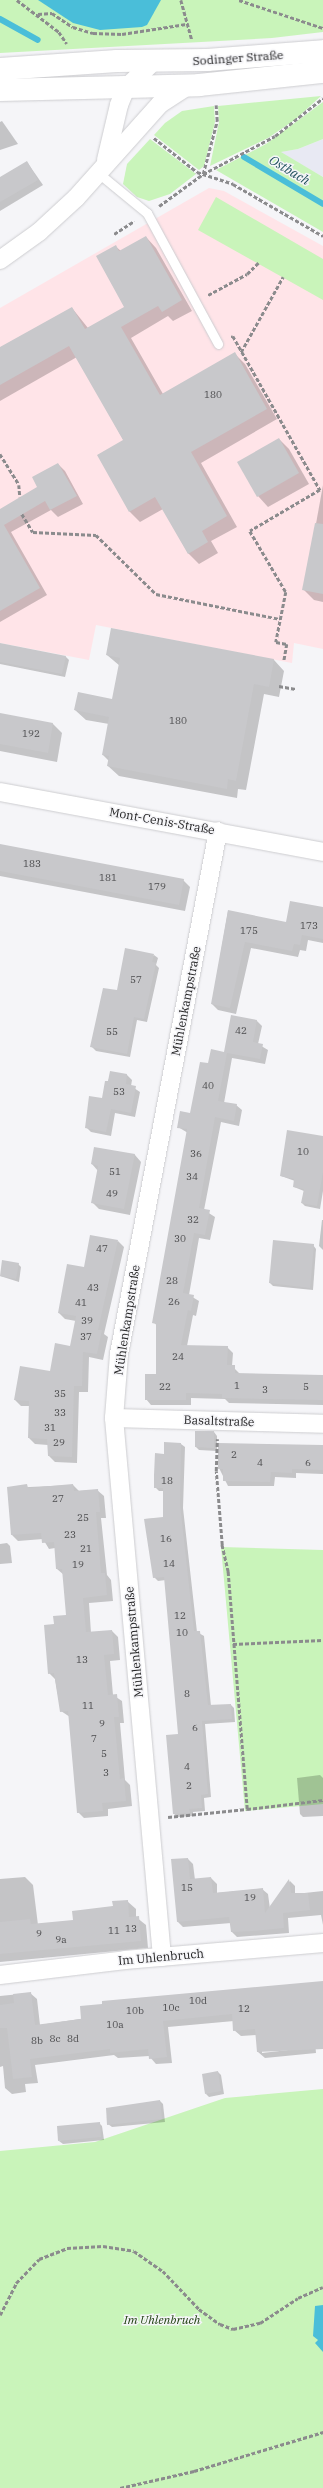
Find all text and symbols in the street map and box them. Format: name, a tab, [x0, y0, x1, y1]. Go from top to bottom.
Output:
street label: Sodinger Straße	[192, 48, 284, 68]
water label: Ostbach	[266, 153, 312, 189]
house number: 180	[204, 389, 222, 401]
house number: 180	[169, 715, 187, 727]
house number: 192	[22, 728, 40, 740]
street label: Mont-Cenis-Straße	[108, 805, 216, 837]
house number: 183	[23, 858, 41, 870]
house number: 181	[99, 872, 117, 884]
house number: 179	[148, 881, 166, 893]
house number: 173	[300, 920, 318, 932]
house number: 175	[240, 925, 258, 937]
street label: Mühlenkampstraße	[168, 945, 204, 1057]
house number: 57	[130, 974, 142, 986]
house number: 42	[235, 1025, 247, 1037]
house number: 55	[106, 1026, 118, 1038]
house number: 40	[202, 1080, 214, 1092]
house number: 53	[113, 1086, 125, 1098]
house number: 10	[297, 1146, 309, 1158]
house number: 36	[190, 1148, 202, 1160]
house number: 51	[109, 1166, 121, 1178]
house number: 34	[186, 1171, 198, 1183]
house number: 49	[106, 1188, 118, 1200]
house number: 32	[187, 1214, 199, 1226]
house number: 30	[174, 1233, 186, 1245]
house number: 47	[96, 1243, 108, 1255]
street label: Mühlenkampstraße	[111, 1264, 143, 1376]
house number: 28	[166, 1275, 178, 1287]
house number: 43	[87, 1282, 99, 1294]
house number: 26	[168, 1296, 180, 1308]
house number: 41	[75, 1297, 87, 1309]
house number: 39	[81, 1315, 93, 1327]
house number: 37	[80, 1331, 92, 1343]
house number: 24	[172, 1351, 184, 1363]
house number: 1	[234, 1380, 240, 1392]
house number: 22	[159, 1381, 171, 1393]
house number: 5	[303, 1381, 309, 1393]
house number: 3	[262, 1384, 268, 1396]
house number: 35	[54, 1388, 66, 1400]
house number: 33	[54, 1407, 66, 1419]
street label: Basaltstraße	[183, 1413, 255, 1429]
house number: 31	[44, 1422, 56, 1434]
house number: 29	[53, 1437, 65, 1449]
house number: 2	[231, 1449, 237, 1461]
house number: 4	[257, 1457, 263, 1469]
house number: 6	[305, 1457, 311, 1469]
house number: 18	[161, 1475, 173, 1487]
house number: 27	[52, 1493, 64, 1505]
house number: 25	[77, 1512, 89, 1524]
house number: 23	[64, 1529, 76, 1541]
house number: 16	[160, 1533, 172, 1545]
house number: 21	[80, 1543, 92, 1555]
house number: 14	[163, 1558, 175, 1570]
house number: 19	[72, 1559, 84, 1571]
street label: Mühlenkampstraße	[122, 1586, 146, 1698]
house number: 12	[174, 1610, 186, 1622]
house number: 10	[176, 1627, 188, 1639]
house number: 13	[76, 1654, 88, 1666]
house number: 8	[184, 1688, 190, 1700]
house number: 11	[82, 1700, 94, 1712]
house number: 9	[99, 1718, 105, 1730]
house number: 6	[192, 1722, 198, 1734]
house number: 7	[91, 1733, 97, 1745]
house number: 5	[101, 1748, 107, 1760]
house number: 4	[184, 1761, 190, 1773]
house number: 3	[103, 1767, 109, 1779]
house number: 2	[186, 1780, 192, 1792]
house number: 15	[181, 1882, 193, 1894]
house number: 19	[244, 1892, 256, 1904]
house number: 13	[125, 1923, 137, 1935]
house number: 11	[108, 1925, 120, 1937]
house number: 9	[36, 1928, 42, 1940]
house number: 9a	[55, 1934, 67, 1946]
street label: Im Uhlenbruch	[117, 1946, 205, 1968]
house number: 10d	[189, 1995, 207, 2007]
house number: 10c	[162, 2002, 180, 2014]
house number: 12	[238, 2003, 250, 2015]
house number: 10b	[126, 2005, 144, 2017]
house number: 10a	[106, 2019, 124, 2031]
house number: 8c	[49, 2033, 61, 2045]
house number: 8d	[67, 2033, 79, 2045]
house number: 8b	[31, 2035, 43, 2047]
park label: Im Uhlenbruch	[124, 2313, 200, 2327]

